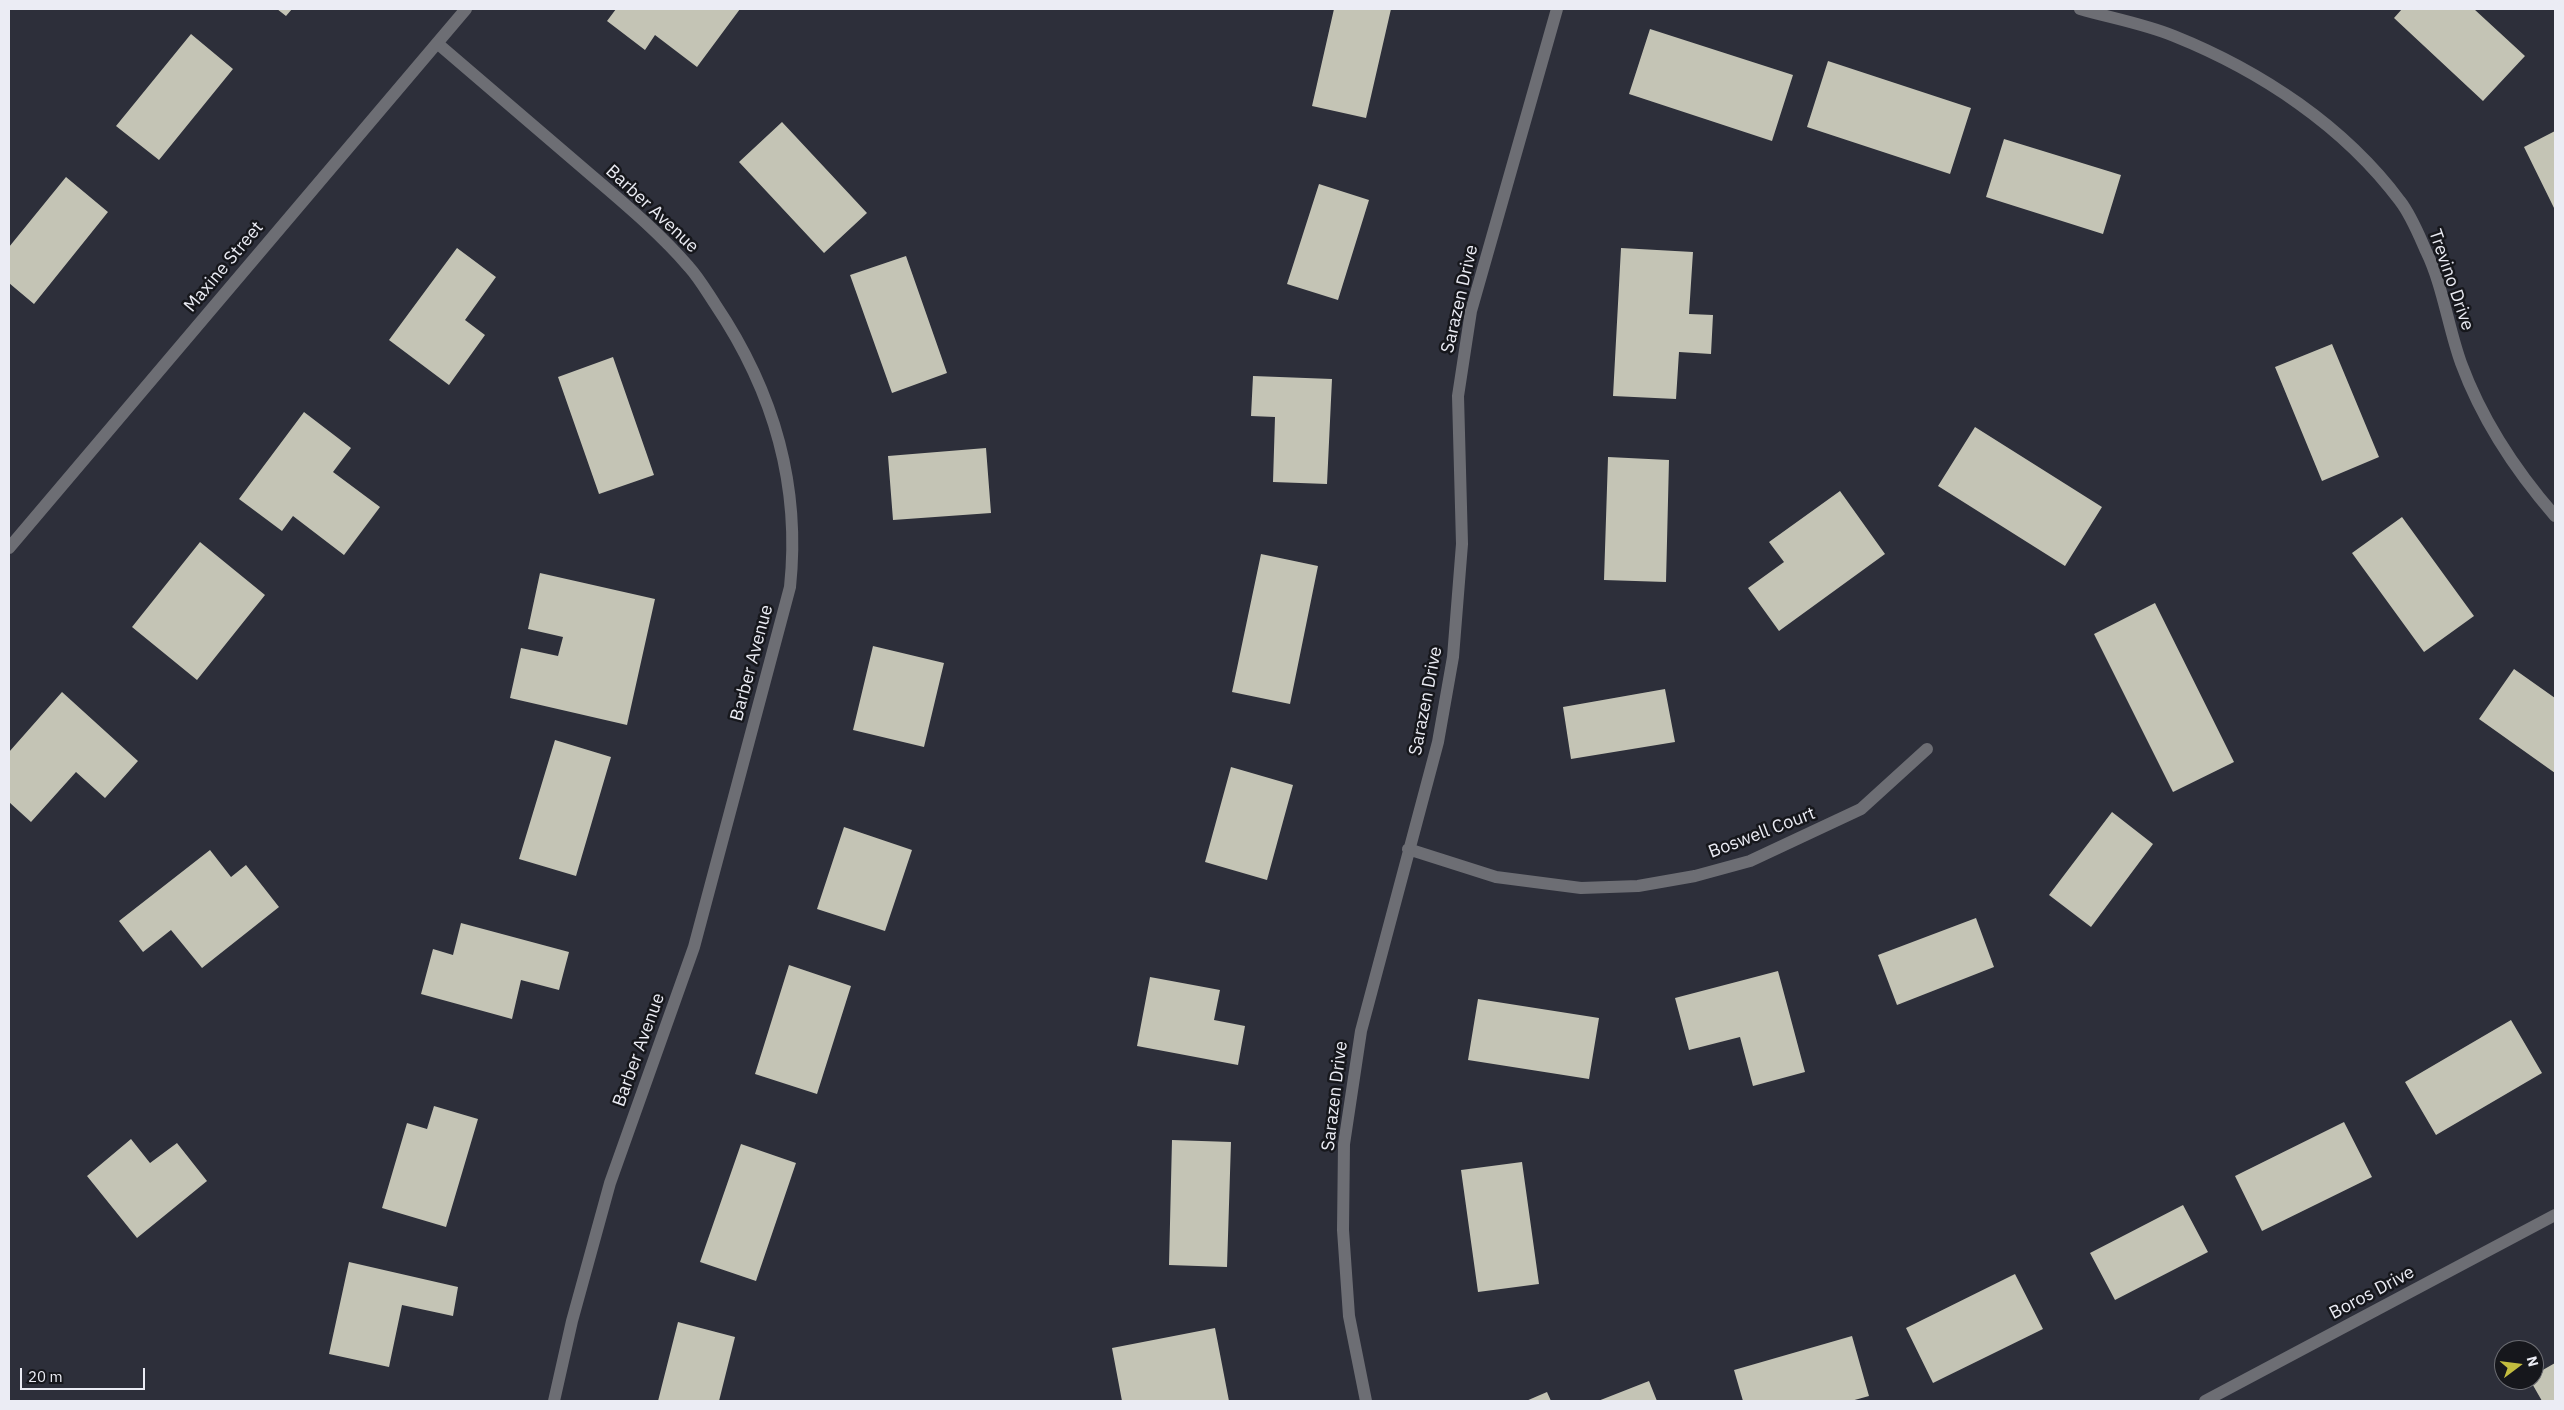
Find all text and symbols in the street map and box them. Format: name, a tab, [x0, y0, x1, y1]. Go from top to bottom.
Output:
street label: Barber Avenue	[601, 160, 703, 258]
street label: Maxine Street	[180, 217, 268, 317]
street label: Trevino Drive	[2424, 227, 2478, 333]
street label: Sarazen Drive	[1437, 243, 1483, 355]
street label: Barber Avenue	[726, 603, 778, 723]
street label: Sarazen Drive	[1405, 645, 1447, 757]
street label: Boswell Court	[1706, 803, 1818, 863]
street label: Barber Avenue	[608, 990, 670, 1110]
street label: Sarazen Drive	[1318, 1040, 1352, 1152]
street label: Boros Drive	[2326, 1262, 2418, 1324]
north arrow	[2494, 1340, 2544, 1390]
text: N	[2523, 1354, 2543, 1369]
scale bar	[22, 1358, 148, 1390]
text: 20 m	[28, 1367, 63, 1386]

